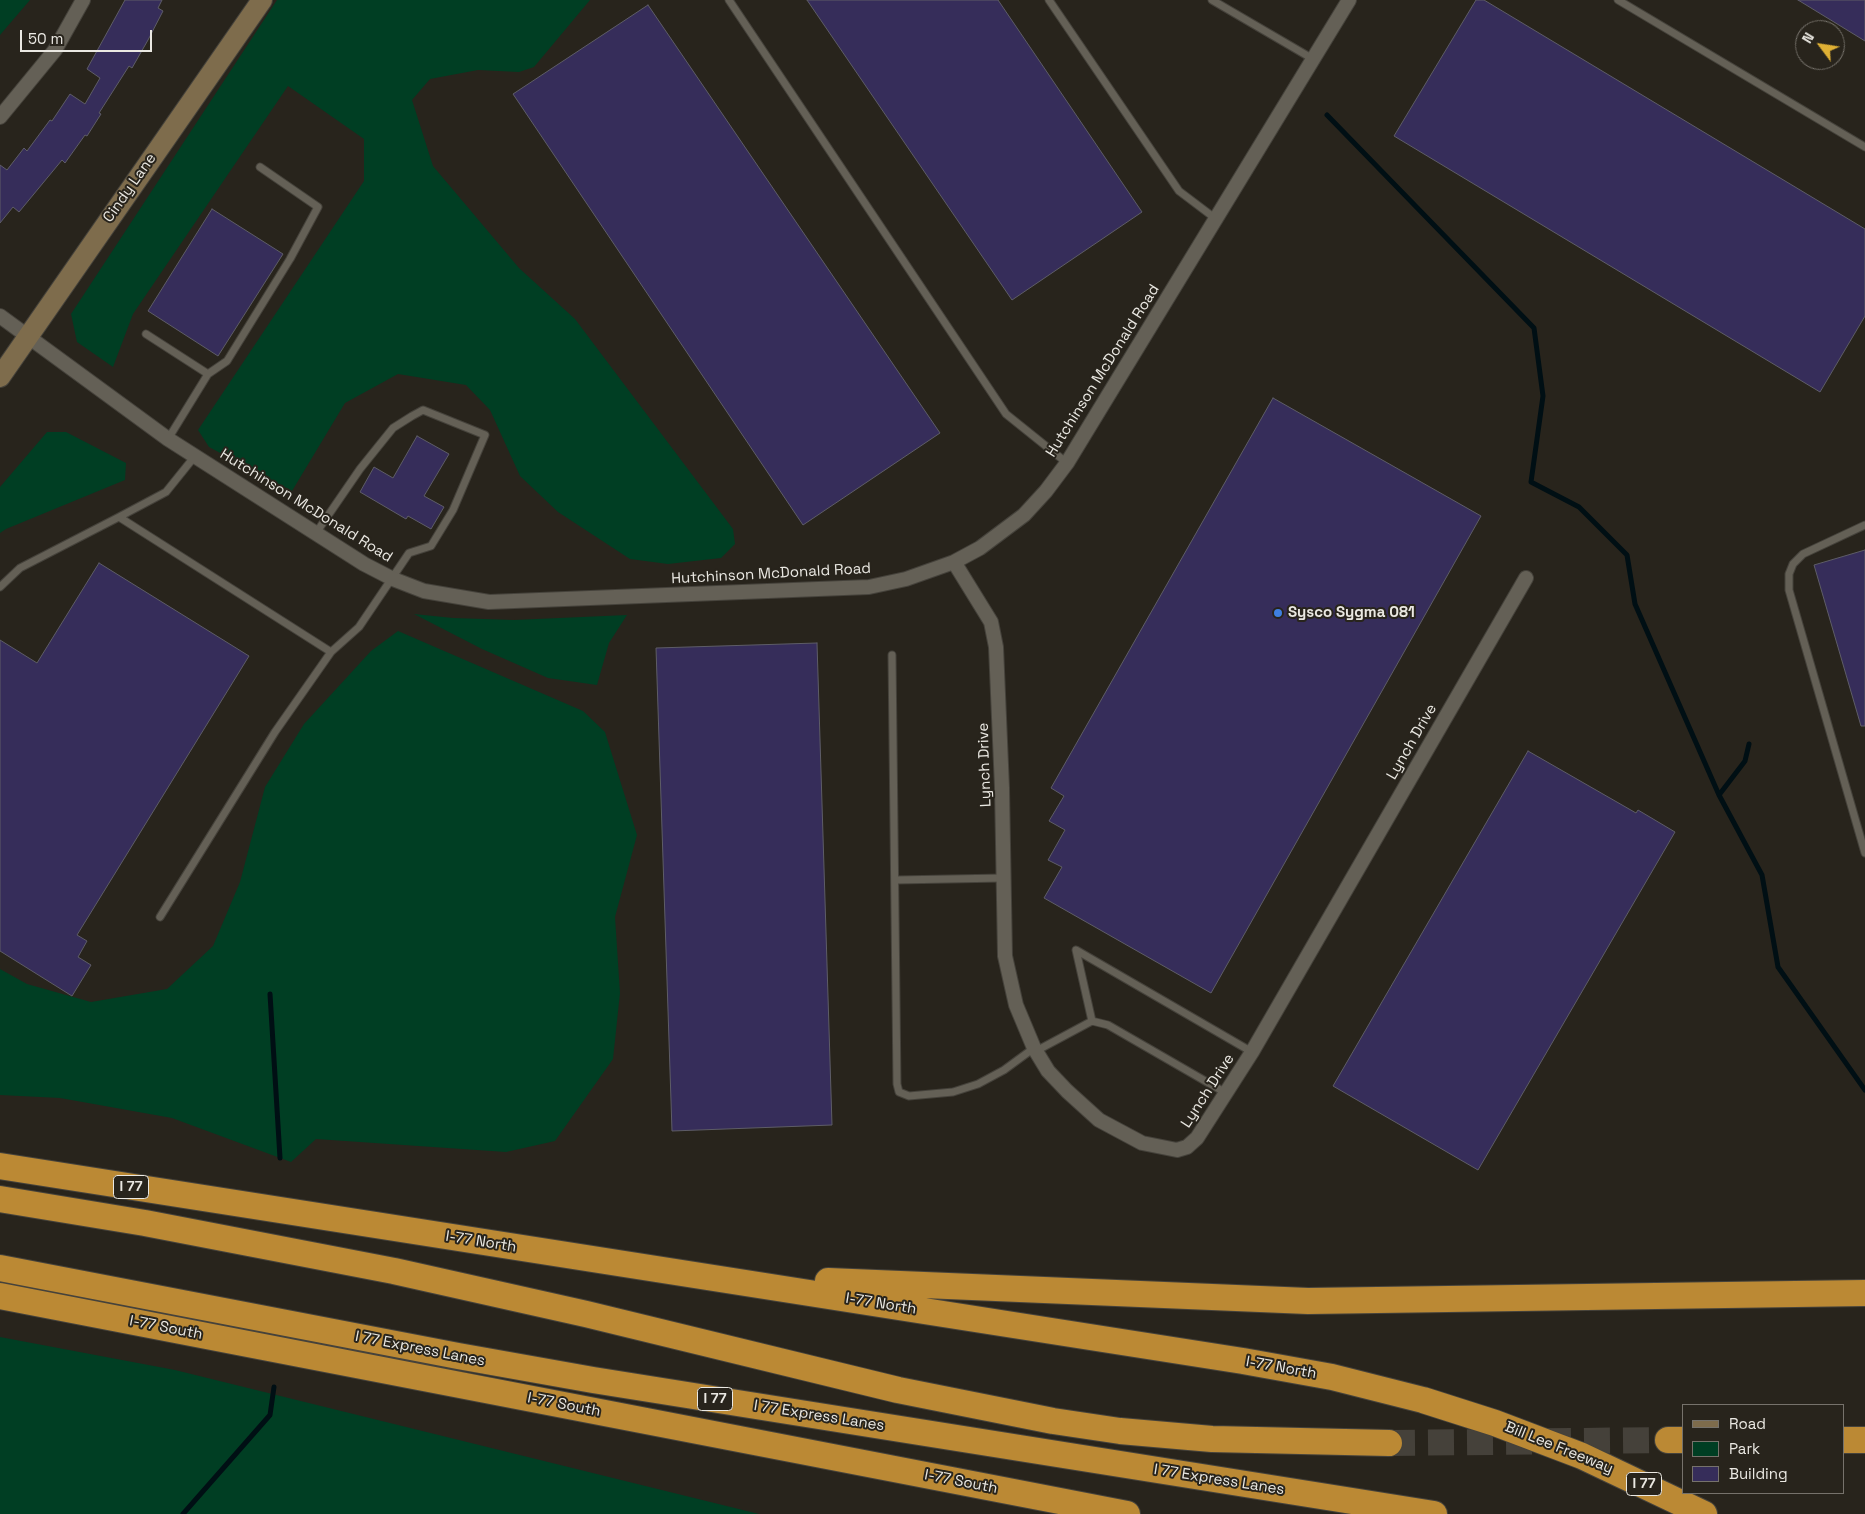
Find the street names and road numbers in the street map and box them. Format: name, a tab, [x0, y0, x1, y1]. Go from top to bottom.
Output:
street label: Cindy Lane	[100, 150, 160, 226]
street label: Hutchinson McDonald Road	[1042, 281, 1164, 461]
street label: Hutchinson McDonald Road	[216, 445, 396, 567]
street label: Hutchinson McDonald Road	[671, 560, 871, 588]
street label: Lynch Drive	[1383, 701, 1441, 783]
street label: Lynch Drive	[975, 722, 995, 808]
street label: Lynch Drive	[1177, 1051, 1239, 1131]
road number: I 77	[114, 1176, 148, 1198]
street label: I-77 North	[444, 1228, 518, 1256]
street label: I-77 North	[844, 1290, 918, 1318]
street label: I-77 South	[128, 1312, 204, 1344]
street label: I 77 Express Lanes	[353, 1328, 487, 1370]
street label: I-77 North	[1244, 1353, 1318, 1383]
road number: I 77	[698, 1388, 732, 1410]
street label: I-77 South	[526, 1389, 602, 1421]
street label: I 77 Express Lanes	[752, 1397, 886, 1435]
street label: Bill Lee Freeway	[1502, 1418, 1616, 1478]
street label: I 77 Express Lanes	[1152, 1461, 1286, 1499]
street label: I-77 South	[923, 1466, 999, 1498]
road number: I 77	[1626, 1472, 1662, 1496]

